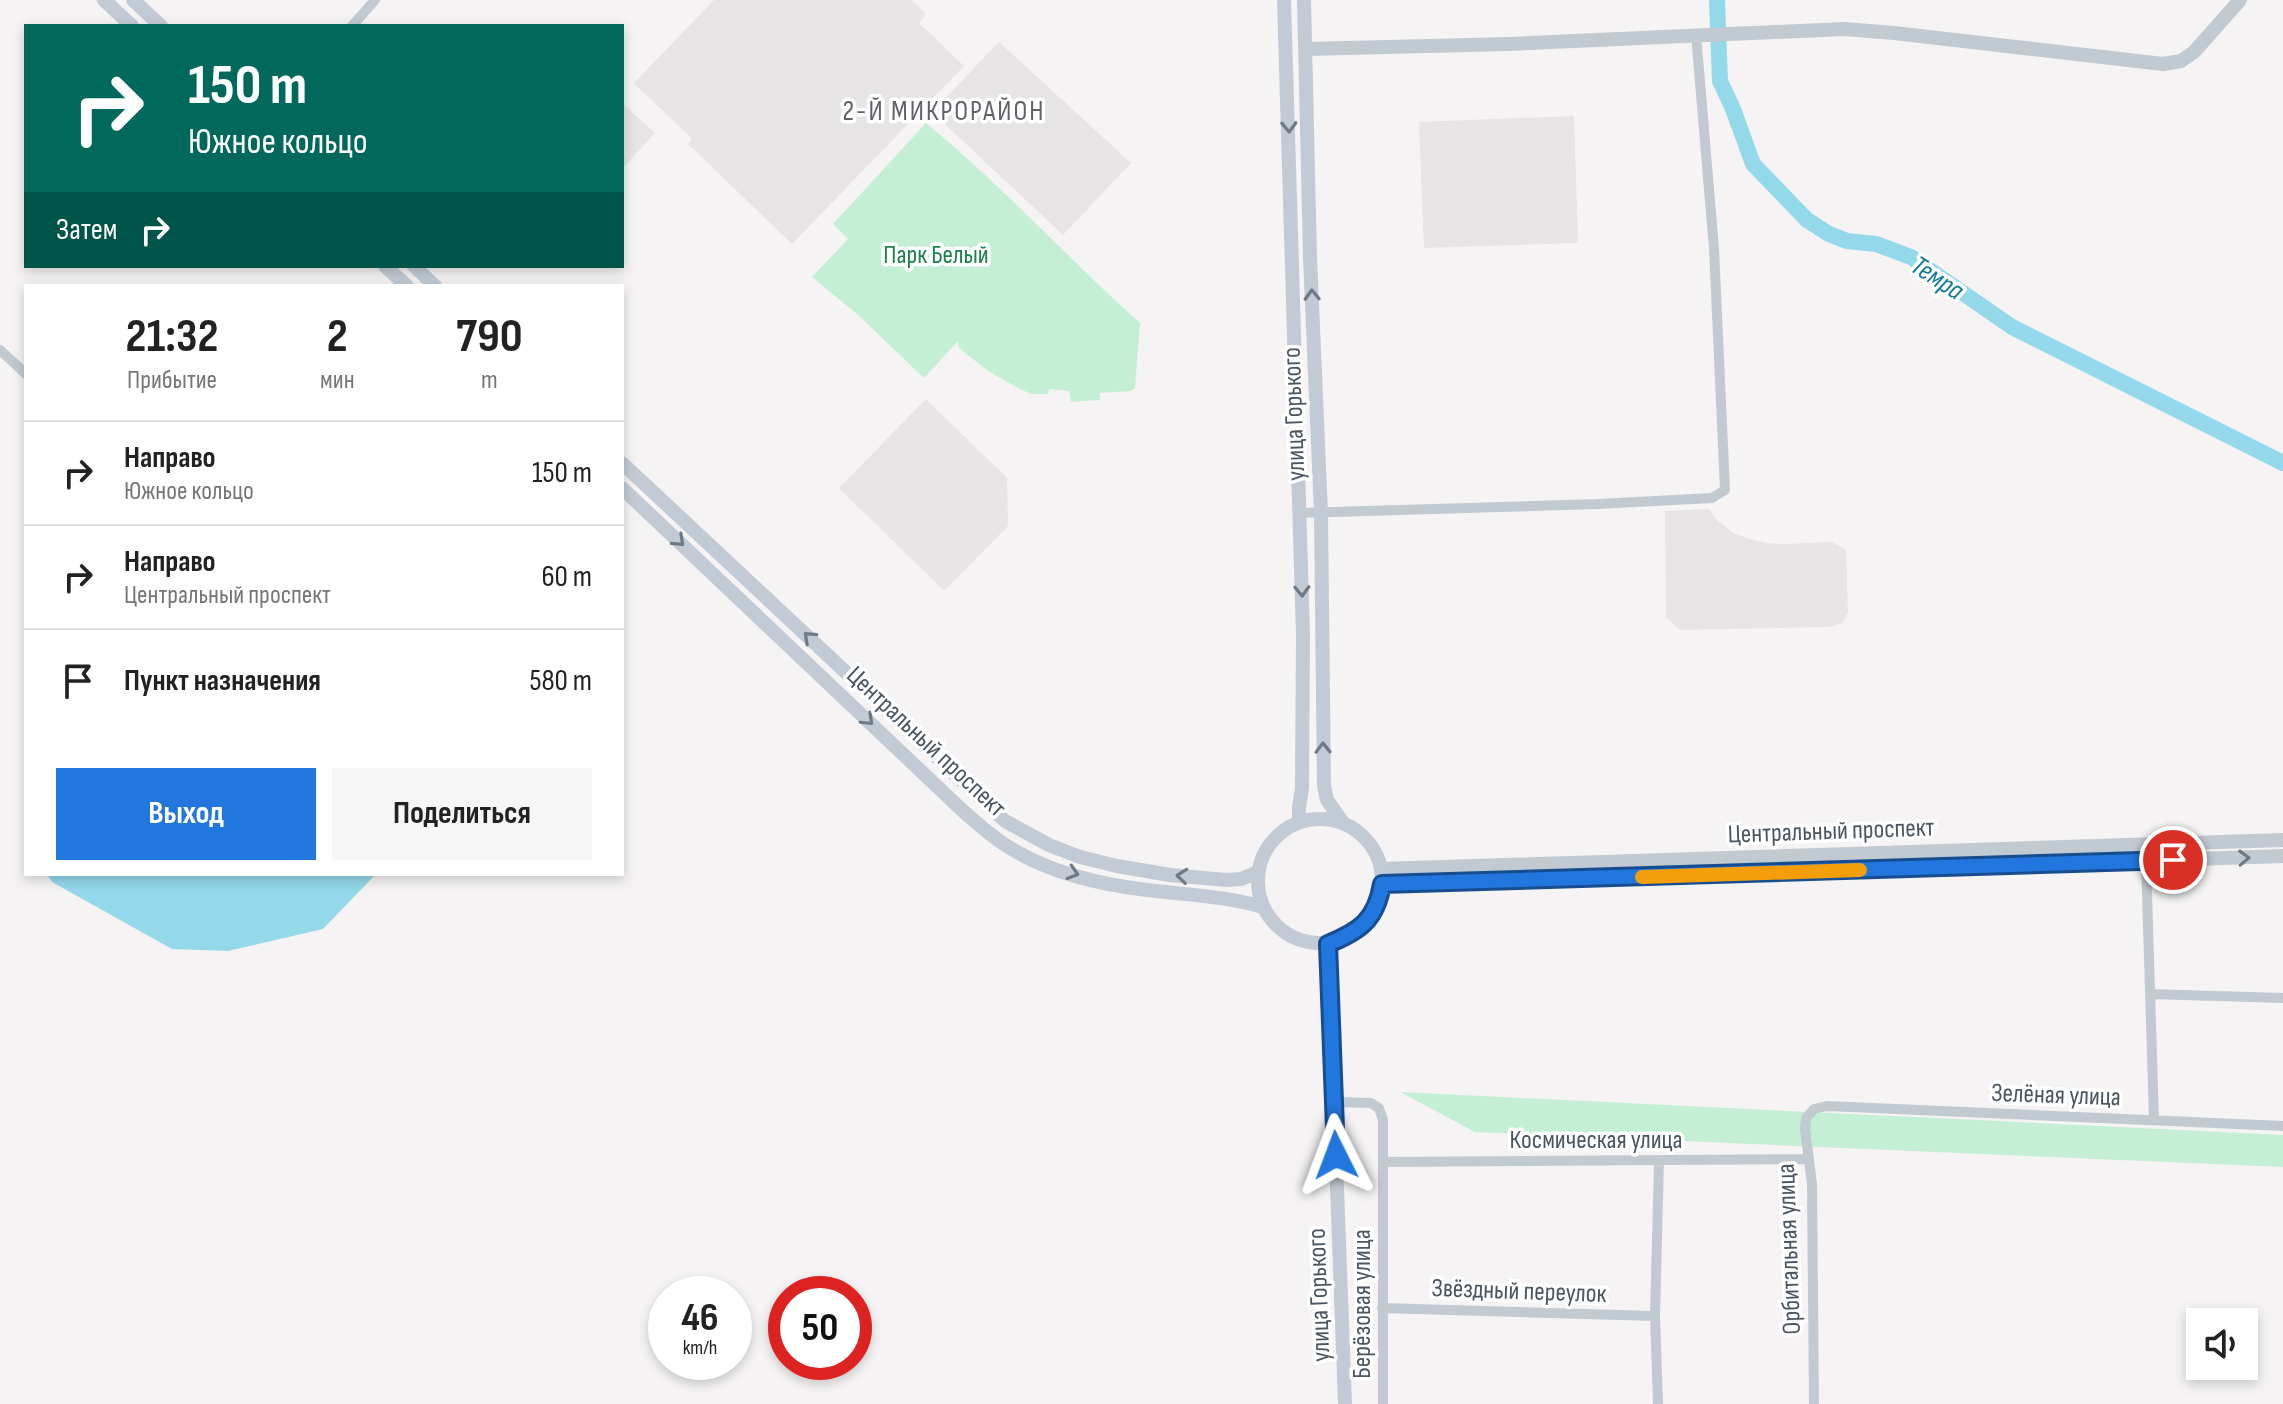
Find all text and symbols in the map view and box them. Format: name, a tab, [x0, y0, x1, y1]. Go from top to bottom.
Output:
text: 150 m	[188, 53, 307, 120]
icon: right	[56, 56, 160, 160]
district label: 2-Й МИКРОРАЙОН	[843, 95, 1045, 128]
text: Южное кольцо	[188, 121, 368, 164]
one-way arrow	[1280, 121, 1297, 134]
icon: right	[133, 208, 177, 252]
text: Затем	[56, 212, 117, 248]
park label: Парк Белый	[883, 240, 989, 271]
water label: Темра	[1905, 249, 1970, 308]
one-way arrow	[1304, 288, 1321, 301]
text: 21:32	[125, 308, 219, 365]
text: 2	[327, 308, 348, 365]
text: 790	[456, 308, 523, 365]
street label: улица Горького	[1277, 347, 1312, 481]
text: Прибытие	[127, 365, 217, 396]
text: мин	[320, 365, 355, 396]
text: m	[481, 365, 498, 396]
text: Направо	[124, 440, 216, 476]
icon: right	[56, 451, 100, 495]
text: 150 m	[532, 455, 592, 491]
text: Южное кольцо	[124, 476, 254, 507]
one-way arrow	[670, 532, 684, 547]
text: Направо	[124, 544, 216, 580]
icon: right	[56, 555, 100, 599]
text: 60 m	[541, 559, 592, 595]
text: Центральный проспект	[124, 580, 331, 611]
one-way arrow	[1293, 585, 1310, 598]
one-way arrow	[803, 633, 818, 647]
icon: arrive	[56, 659, 100, 703]
street label: Центральный проспект	[840, 660, 1012, 824]
text: Пункт назначения	[124, 663, 321, 699]
text: 580 m	[529, 663, 592, 699]
one-way arrow	[858, 711, 873, 725]
one-way arrow	[1314, 741, 1332, 754]
button: Выход	[56, 768, 316, 860]
button: Поделиться	[332, 768, 592, 860]
street label: Центральный проспект	[1727, 812, 1935, 851]
pin	[2139, 826, 2207, 894]
icon: arrive	[2151, 838, 2195, 882]
one-way arrow	[2238, 849, 2251, 866]
one-way arrow	[1066, 864, 1079, 880]
one-way arrow	[1175, 868, 1188, 885]
street label: Зелёная улица	[1991, 1078, 2121, 1113]
position arrow	[1294, 1113, 1378, 1197]
street label: Космическая улица	[1509, 1125, 1683, 1156]
street label: Орбитальная улица	[1771, 1163, 1808, 1335]
street label: улица Горького	[1302, 1228, 1337, 1362]
street label: Берёзовая улица	[1347, 1229, 1378, 1379]
street label: Звёздный переулок	[1431, 1273, 1607, 1310]
speed limit sign: 50	[768, 1276, 872, 1380]
text: 46	[681, 1294, 719, 1342]
map controls	[2186, 1308, 2258, 1380]
button: sound	[2186, 1308, 2258, 1380]
text: km/h	[683, 1336, 717, 1360]

